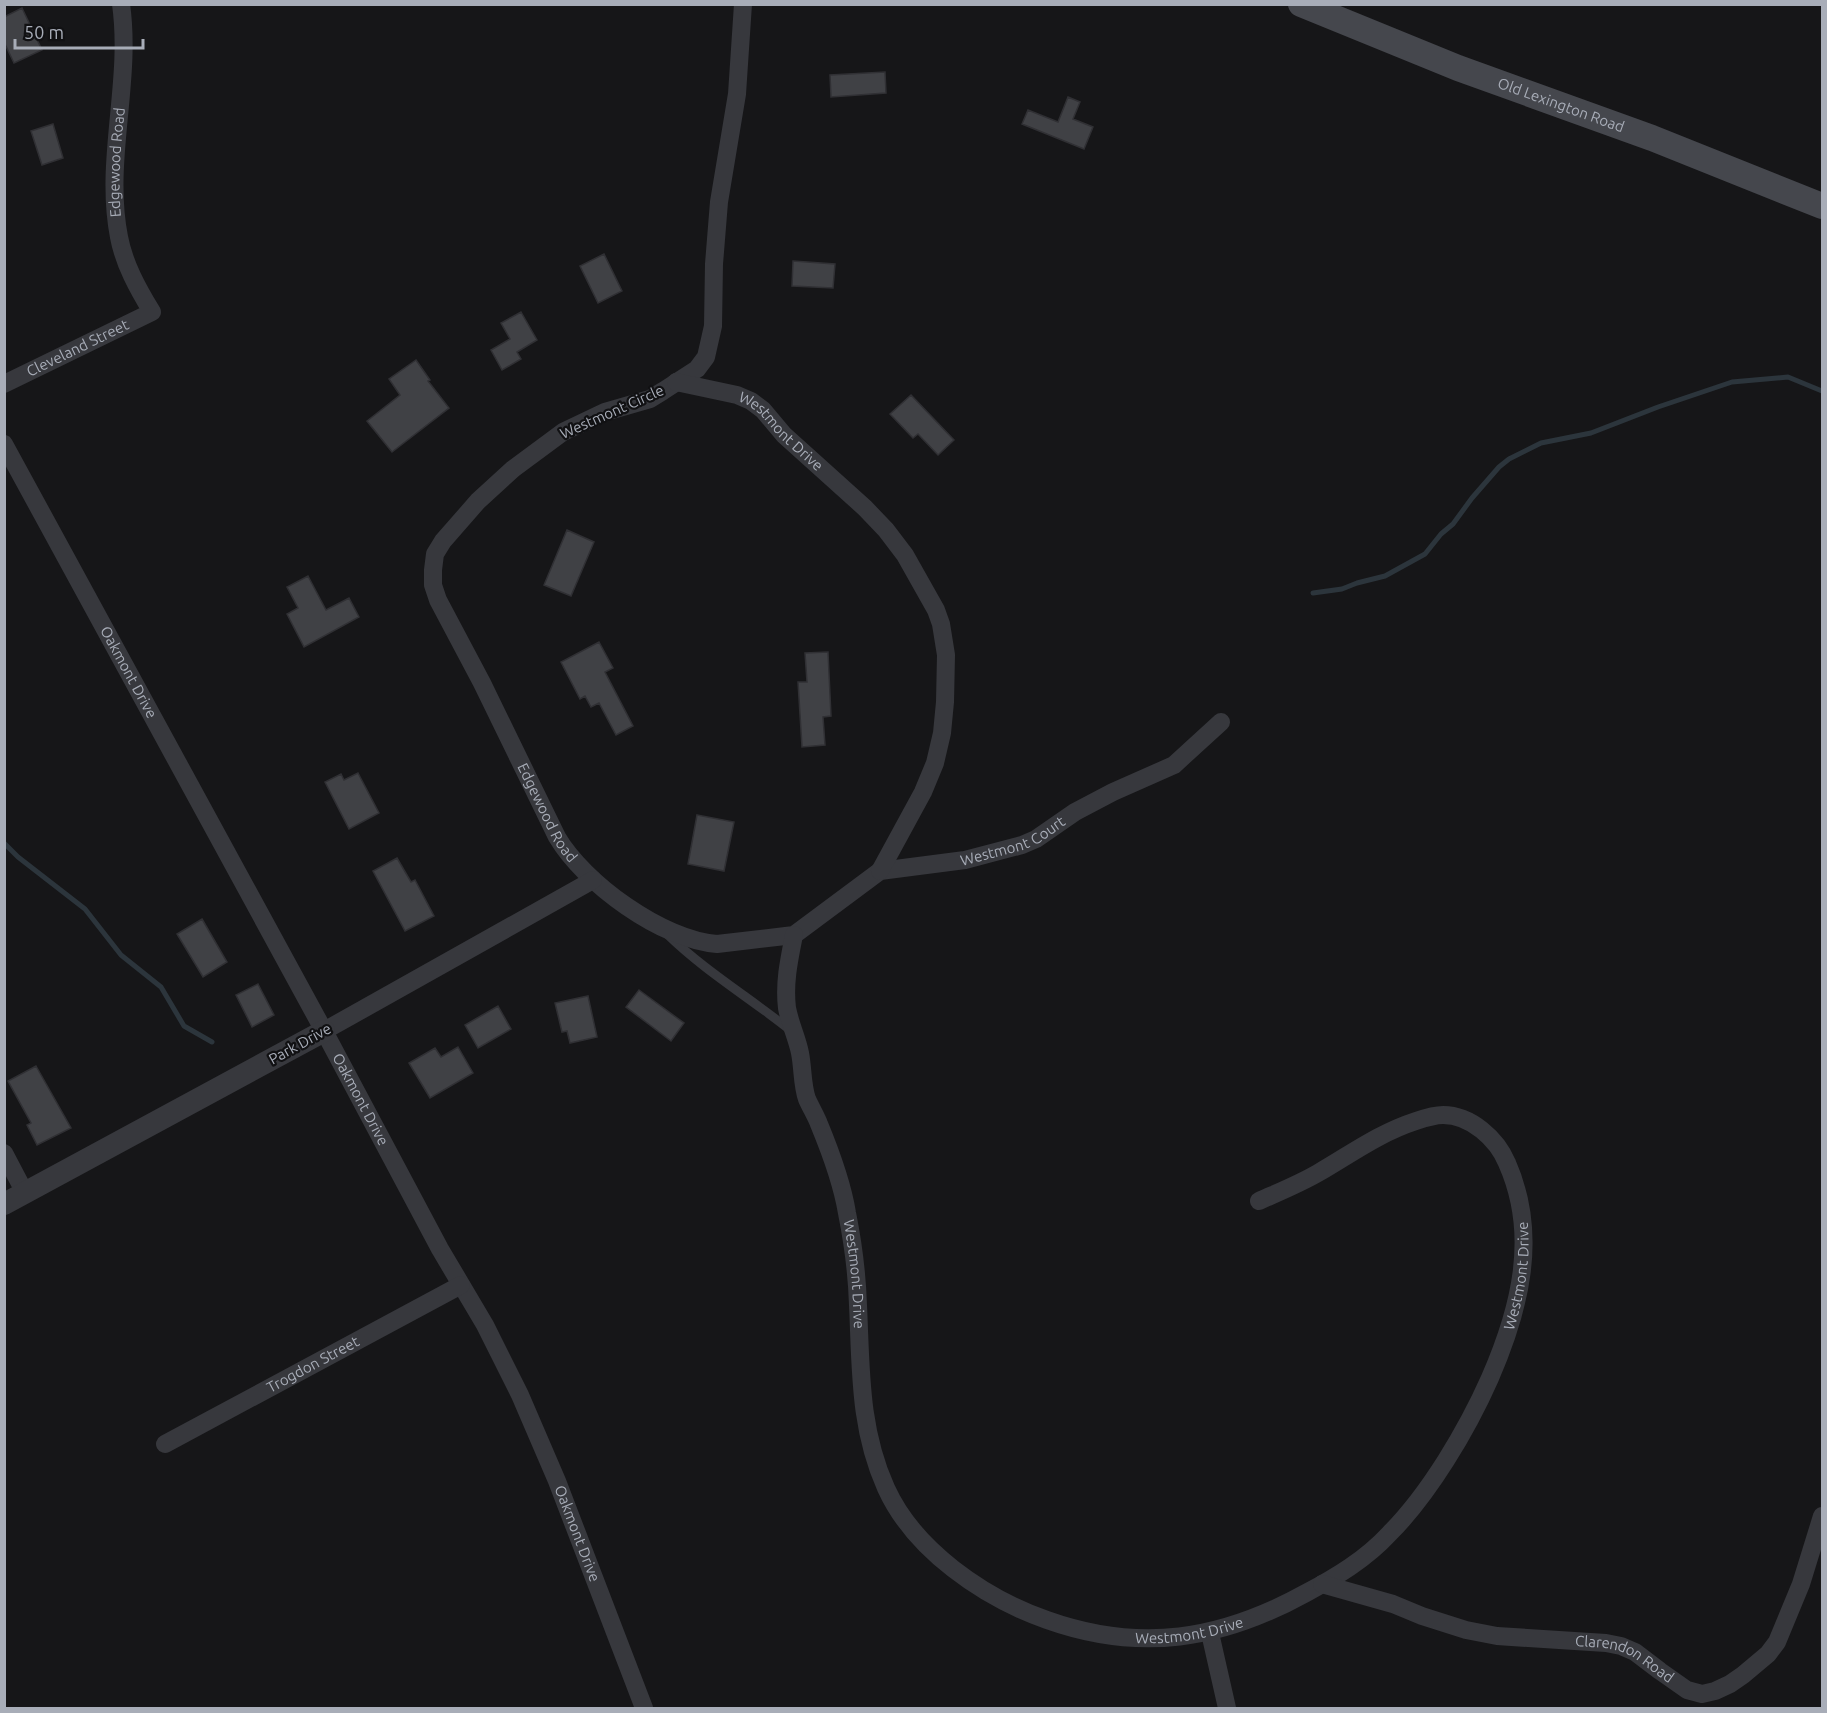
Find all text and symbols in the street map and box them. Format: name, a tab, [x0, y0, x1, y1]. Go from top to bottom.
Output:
scale bar	[15, 12, 142, 50]
text: 50 m	[24, 22, 64, 42]
street label: Old Lexington Road	[1495, 74, 1627, 135]
street label: Edgewood Road	[105, 107, 128, 218]
street label: Cleveland Street	[24, 316, 131, 380]
street label: Westmont Circle	[557, 381, 666, 442]
street label: Westmont Drive	[736, 388, 827, 474]
street label: Oakmont Drive	[97, 623, 161, 721]
street label: Edgewood Road	[514, 760, 581, 865]
street label: Westmont Court	[958, 812, 1068, 869]
street label: Park Drive	[266, 1019, 334, 1068]
street label: Oakmont Drive	[329, 1050, 392, 1148]
street label: Westmont Drive	[840, 1218, 868, 1329]
street label: Westmont Drive	[1500, 1221, 1532, 1332]
street label: Trogdon Street	[264, 1332, 362, 1396]
street label: Oakmont Drive	[551, 1483, 604, 1584]
street label: Westmont Drive	[1135, 1613, 1245, 1646]
street label: Clarendon Road	[1575, 1632, 1677, 1686]

